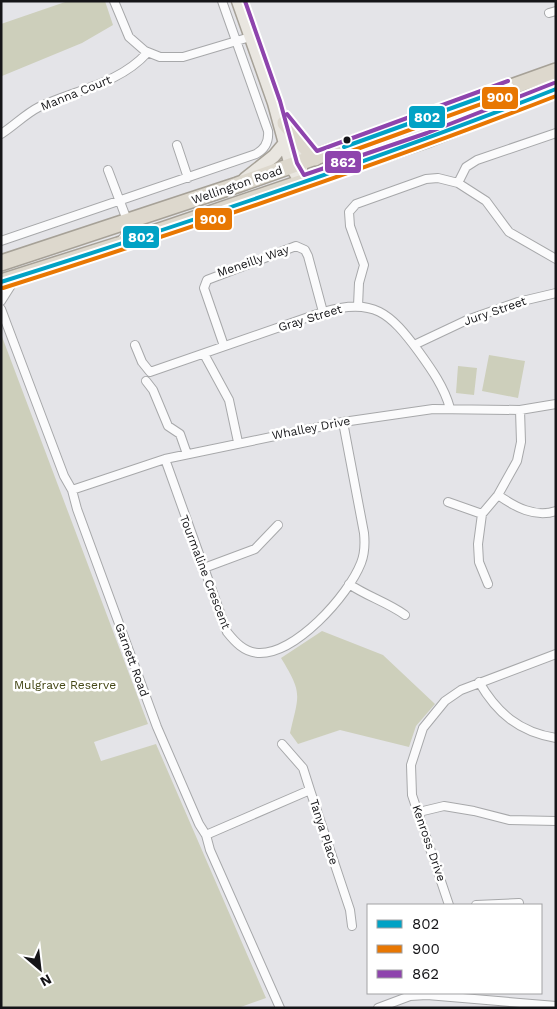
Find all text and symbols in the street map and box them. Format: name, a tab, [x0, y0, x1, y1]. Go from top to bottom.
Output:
street label: Manna Court	[39, 72, 113, 114]
line badge: 900	[481, 86, 519, 110]
text: 900	[487, 89, 513, 105]
line badge: 802	[408, 105, 446, 129]
text: 802	[414, 109, 440, 125]
unlabelled marker	[342, 135, 352, 145]
line badge: 862	[324, 150, 362, 174]
text: 862	[330, 154, 356, 170]
street label: Wellington Road	[190, 163, 284, 207]
line badge: 900	[194, 207, 233, 231]
text: 900	[200, 211, 226, 227]
line badge: 802	[122, 225, 160, 249]
text: 802	[128, 229, 154, 245]
street label: Meneilly Way	[215, 242, 292, 280]
street label: Jury Street	[462, 294, 528, 328]
street label: Gray Street	[276, 302, 344, 334]
street label: Whalley Drive	[271, 414, 351, 442]
street label: Tourmaline Crescent	[177, 513, 233, 631]
street label: Garnett Road	[112, 621, 152, 699]
park label: Mulgrave Reserve	[14, 678, 116, 692]
street label: Tanya Place	[307, 797, 341, 867]
street label: Kenross Drive	[409, 803, 449, 883]
legend	[367, 904, 542, 994]
text: 802	[412, 915, 439, 933]
text: 900	[412, 940, 440, 958]
north arrow	[15, 944, 65, 994]
text: 862	[412, 965, 439, 983]
text: N	[38, 971, 54, 990]

